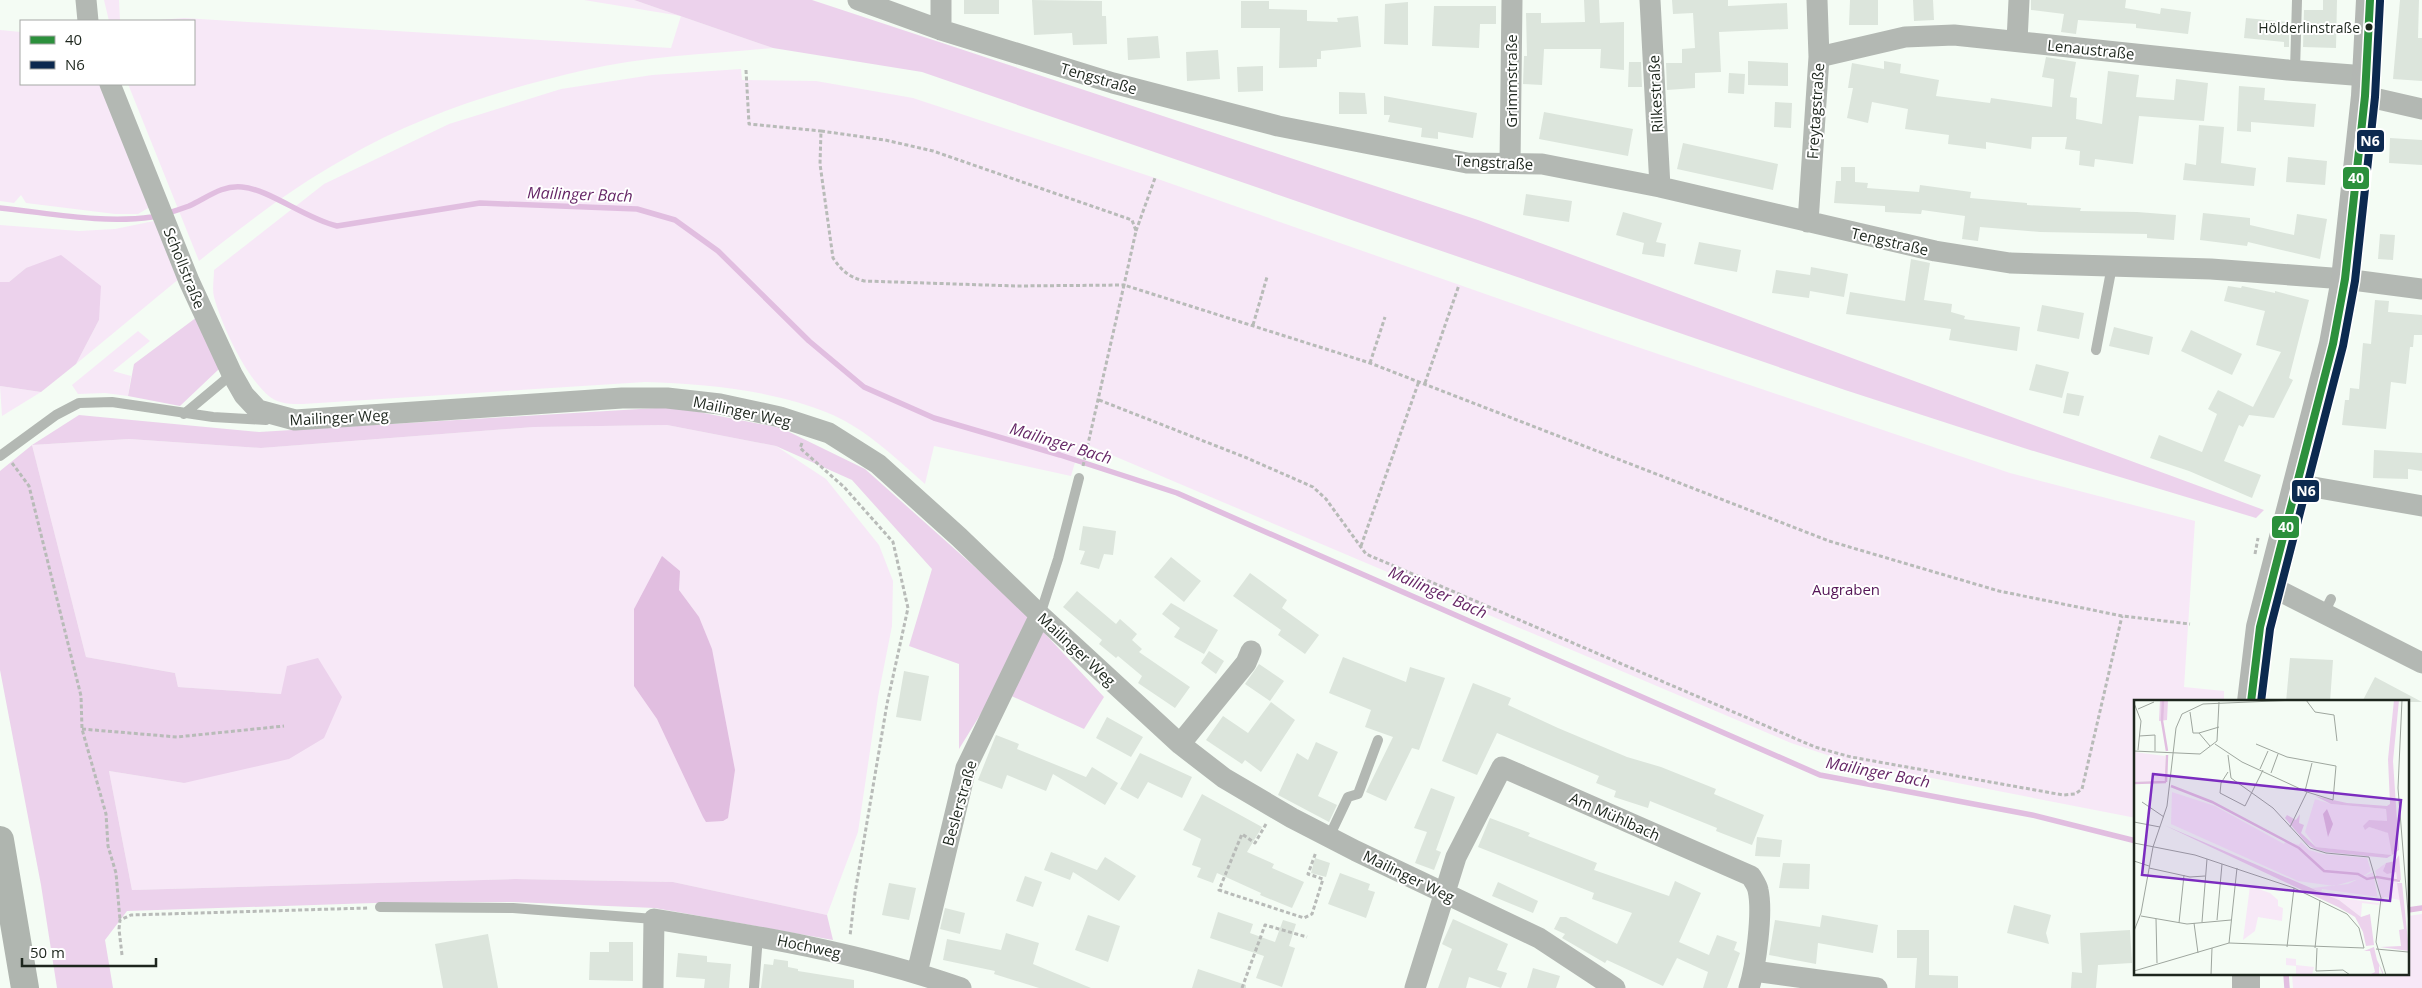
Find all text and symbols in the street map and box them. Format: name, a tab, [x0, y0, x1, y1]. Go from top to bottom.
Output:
place label: Hölderlinstraße	[2258, 18, 2360, 37]
legend	[20, 20, 195, 85]
marker: Hölderlinstraße	[2364, 22, 2374, 32]
text: 40	[65, 29, 82, 49]
street label: Grimmstraße	[1501, 34, 1521, 128]
street label: Lenaustraße	[2046, 34, 2136, 64]
text: N6	[65, 54, 85, 74]
street label: Rilkestraße	[1643, 55, 1667, 133]
street label: Tengstraße	[1058, 58, 1140, 98]
street label: Freytagstraße	[1802, 62, 1828, 160]
line badge: N6	[2356, 129, 2385, 153]
text: N6	[2360, 131, 2380, 150]
street label: Tengstraße	[1454, 150, 1534, 174]
line badge: 40	[2342, 166, 2370, 190]
text: 40	[2348, 168, 2364, 187]
water label: Mailinger Bach	[527, 181, 633, 207]
street label: Tengstraße	[1849, 222, 1931, 260]
street label: Schollstraße	[160, 224, 210, 312]
street label: Mailinger Weg	[691, 391, 793, 431]
street label: Mailinger Weg	[289, 404, 389, 430]
water label: Mailinger Bach	[1007, 417, 1115, 469]
line badge: N6	[2291, 479, 2320, 503]
text: N6	[2296, 481, 2316, 500]
line badge: 40	[2271, 515, 2300, 539]
text: 40	[2278, 517, 2294, 536]
water label: Mailinger Bach	[1385, 560, 1491, 624]
park label: Augraben	[1812, 579, 1880, 599]
street label: Mailinger Weg	[1034, 608, 1120, 690]
inset map	[2134, 700, 2410, 976]
water label: Mailinger Bach	[1824, 751, 1932, 793]
street label: Beslerstraße	[937, 758, 981, 848]
street label: Am Mühlbach	[1567, 787, 1663, 845]
street label: Mailinger Weg	[1360, 845, 1458, 907]
street label: Hochweg	[775, 929, 843, 963]
scale bar	[22, 936, 156, 968]
text: 50 m	[30, 942, 65, 962]

